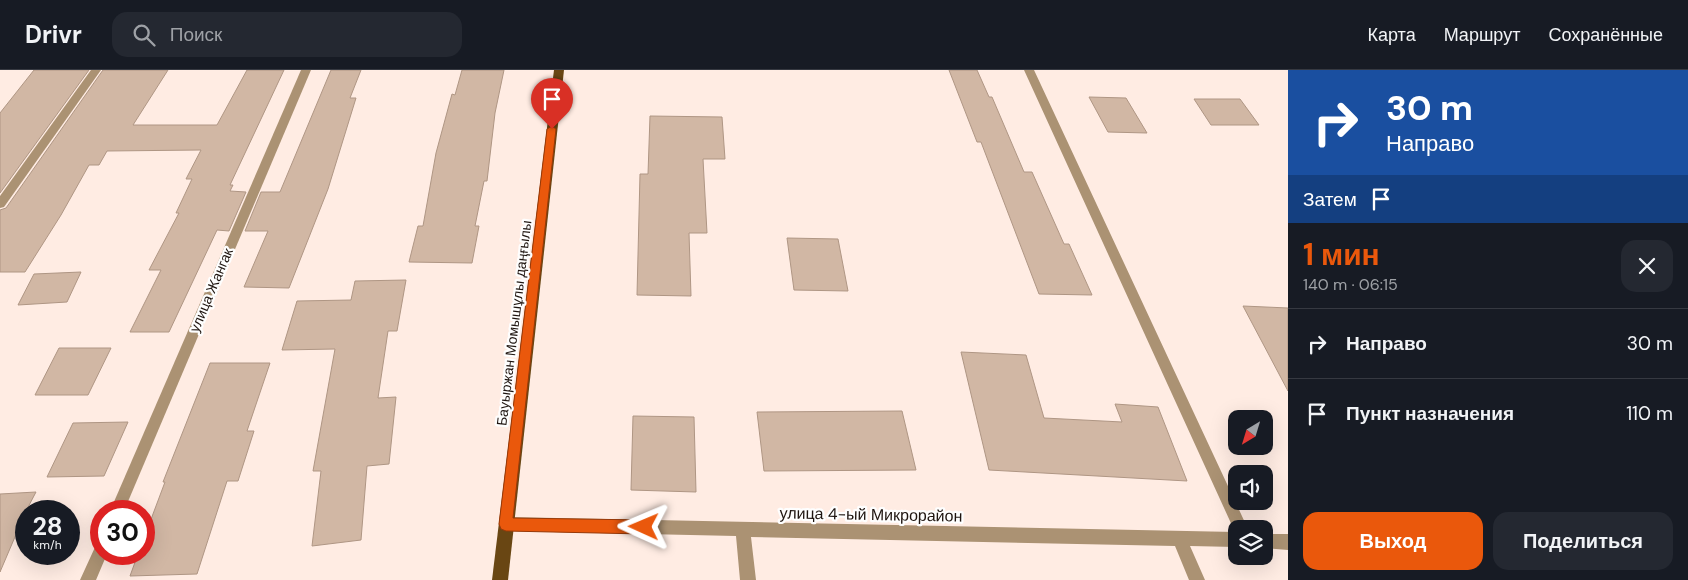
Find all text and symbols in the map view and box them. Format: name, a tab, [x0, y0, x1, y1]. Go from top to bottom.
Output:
search box	[112, 12, 462, 57]
text: Drivr	[25, 19, 82, 50]
icon: search	[130, 21, 158, 49]
text: Поиск	[170, 22, 222, 47]
text: Карта	[1368, 23, 1416, 47]
text: Маршрут	[1444, 23, 1520, 47]
text: Сохранённые	[1548, 23, 1663, 47]
pin	[531, 78, 573, 129]
icon: arrive	[538, 85, 566, 113]
text: 30 m	[1386, 85, 1473, 131]
icon: right	[1303, 90, 1368, 155]
text: Направо	[1386, 129, 1474, 158]
icon: arrive	[1367, 185, 1395, 213]
text: Затем	[1303, 187, 1357, 212]
street label: Бауыржан Момышұлы даңғылы	[492, 219, 536, 427]
text: 1 мин	[1303, 235, 1380, 274]
button: close	[1621, 240, 1673, 292]
street label: улица Жангак	[185, 244, 237, 335]
text: 140 m · 06:15	[1303, 274, 1398, 295]
icon: right	[1303, 330, 1331, 358]
text: Направо	[1346, 331, 1427, 356]
text: 30 m	[1627, 331, 1673, 356]
icon: arrive	[1303, 400, 1331, 428]
text: Пункт назначения	[1346, 401, 1514, 426]
text: 110 m	[1626, 401, 1673, 426]
north arrow	[1228, 410, 1272, 455]
map controls	[1228, 410, 1273, 565]
button: sound	[1228, 465, 1273, 510]
speed limit sign: 30	[90, 500, 155, 565]
position arrow	[617, 500, 669, 552]
street label: улица 4-ый Микрорайон	[779, 502, 963, 527]
text: 28	[32, 510, 63, 543]
button: Выход	[1303, 512, 1483, 570]
button: Поделиться	[1493, 512, 1673, 570]
button: layers	[1228, 520, 1273, 565]
text: km/h	[33, 537, 62, 553]

